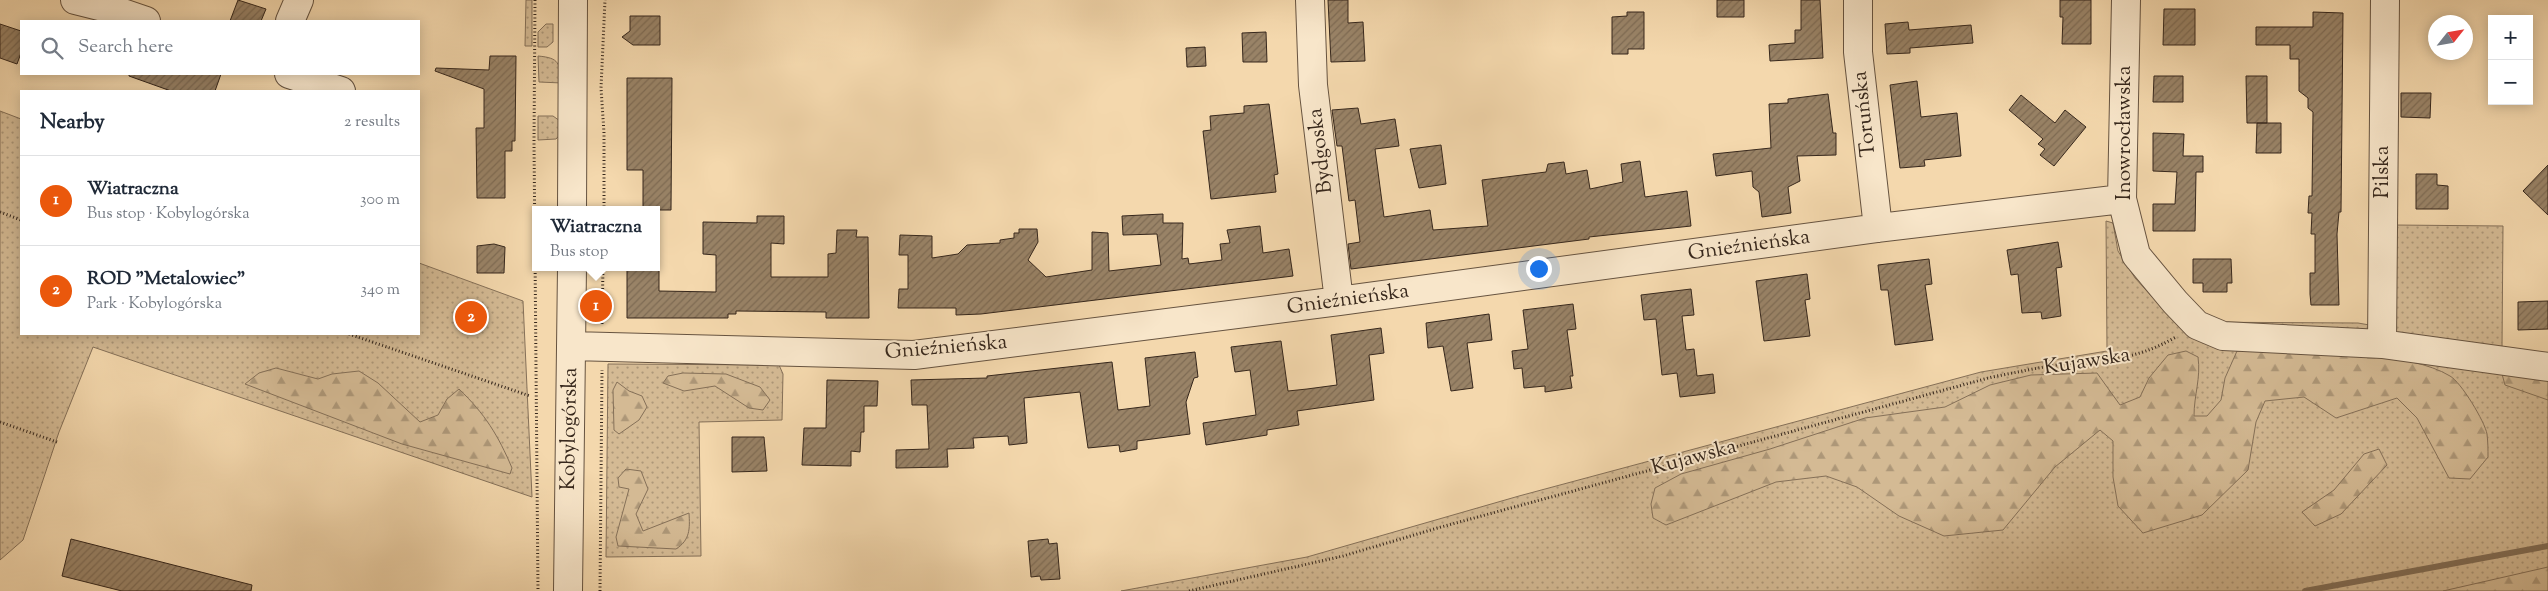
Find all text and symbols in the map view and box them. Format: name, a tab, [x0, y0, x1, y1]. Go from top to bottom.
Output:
north arrow	[2428, 15, 2473, 60]
map controls	[2488, 15, 2533, 105]
button: +	[2488, 15, 2533, 60]
search box	[20, 20, 420, 75]
icon: search	[38, 34, 66, 62]
text: Search here	[78, 34, 173, 61]
button: −	[2488, 60, 2533, 105]
street label: Inowrocławska	[2110, 65, 2140, 200]
street label: Toruńska	[1846, 69, 1884, 158]
street label: Bydgoska	[1301, 106, 1341, 195]
text: Nearby	[40, 108, 105, 138]
text: 2 results	[344, 111, 400, 134]
street label: Pilska	[2368, 145, 2398, 198]
text: Wiatraczna	[87, 176, 179, 203]
text: 1	[53, 189, 59, 212]
text: 300 m	[360, 189, 400, 212]
text: Bus stop · Kobylogórska	[87, 203, 250, 226]
popup	[532, 206, 660, 271]
text: Wiatraczna	[550, 214, 642, 241]
street label: Gnieźnieńska	[1686, 223, 1812, 269]
text: Bus stop	[550, 241, 608, 264]
your location	[1526, 256, 1552, 282]
text: ROD "Metalowiec"	[87, 266, 245, 293]
street label: Gnieźnieńska	[1285, 277, 1411, 323]
text: 2	[52, 279, 60, 302]
text: 340 m	[361, 279, 400, 302]
pin: 1	[580, 287, 612, 325]
text: Park · Kobylogórska	[87, 293, 222, 316]
pin: 2	[455, 298, 487, 336]
street label: Gnieźnieńska	[883, 328, 1009, 368]
street label: Kujawska	[2042, 340, 2133, 384]
street label: Kobylogórska	[554, 367, 586, 491]
street label: Kujawska	[1648, 432, 1740, 484]

